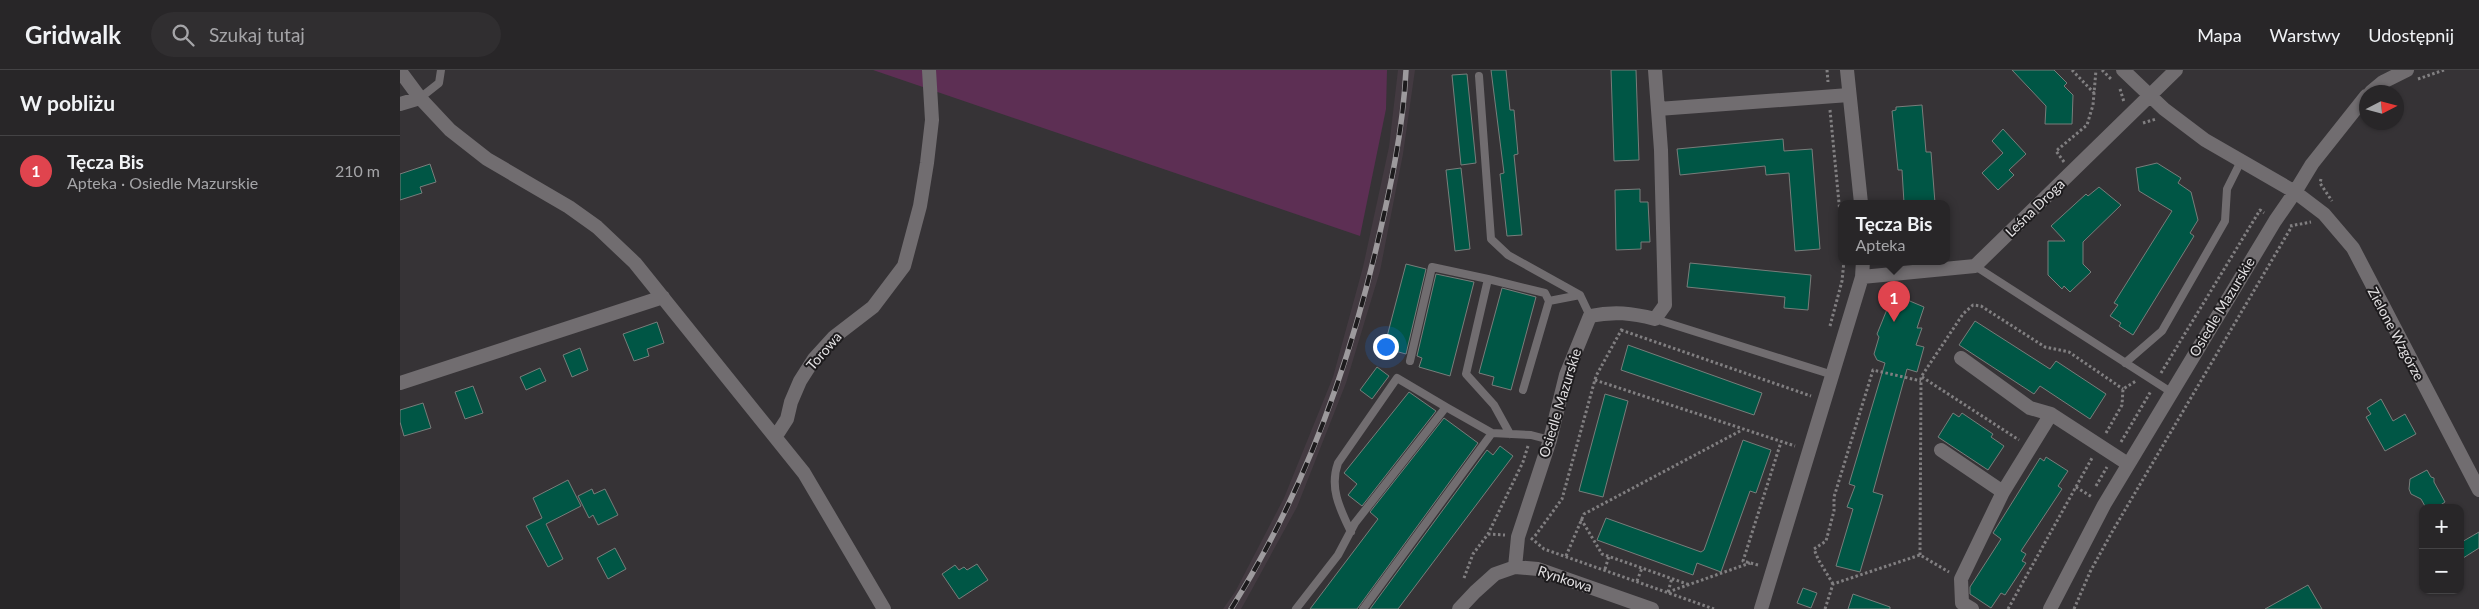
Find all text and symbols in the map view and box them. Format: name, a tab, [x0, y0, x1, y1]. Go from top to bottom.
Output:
search box	[151, 12, 501, 57]
text: Gridwalk	[25, 20, 121, 49]
icon: search	[169, 21, 197, 49]
text: Szukaj tutaj	[209, 23, 305, 46]
text: Mapa	[2197, 24, 2242, 46]
text: Warstwy	[2270, 24, 2340, 46]
text: Udostępnij	[2368, 24, 2454, 46]
north arrow	[2359, 85, 2404, 130]
text: W pobliżu	[20, 90, 115, 115]
text: Tęcza Bis	[67, 150, 144, 173]
text: 1	[31, 161, 41, 180]
text: 210 m	[335, 161, 380, 180]
text: Apteka · Osiedle Mazurskie	[67, 173, 258, 192]
street label: Leśna Droga	[2001, 175, 2068, 240]
popup	[1838, 200, 1950, 265]
text: Tęcza Bis	[1856, 212, 1932, 235]
text: Apteka	[1856, 235, 1905, 254]
street label: Osiedle Mazurskie	[2185, 254, 2258, 360]
pin: 1	[1878, 281, 1910, 322]
street label: Zielone Wzgórze	[2365, 284, 2428, 383]
street label: Torowa	[802, 328, 845, 373]
your location	[1373, 334, 1399, 360]
street label: Osiedle Mazurskie	[1535, 346, 1584, 459]
map controls	[2419, 504, 2464, 594]
button: +	[2419, 504, 2464, 549]
button: −	[2419, 549, 2464, 594]
street label: Rynkowa	[1536, 562, 1594, 595]

